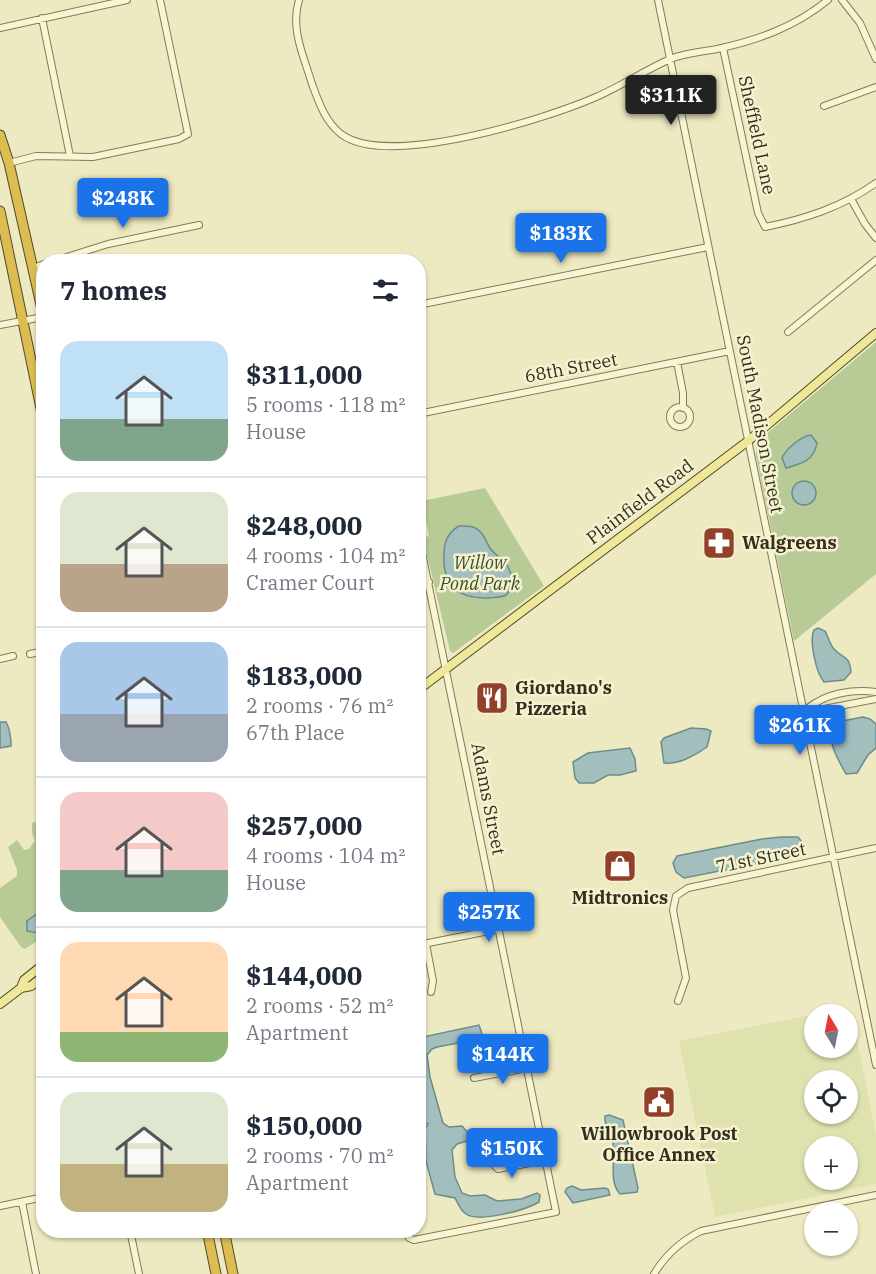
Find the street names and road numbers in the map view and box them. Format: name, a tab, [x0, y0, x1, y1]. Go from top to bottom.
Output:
street label: Sheffield Lane	[734, 73, 781, 196]
street label: South Madison Street	[732, 333, 789, 515]
street label: 68th Street	[523, 347, 619, 388]
street label: Plainfield Road	[582, 454, 698, 549]
street label: Adams Street	[466, 741, 511, 857]
street label: 71st Street	[714, 837, 808, 878]

